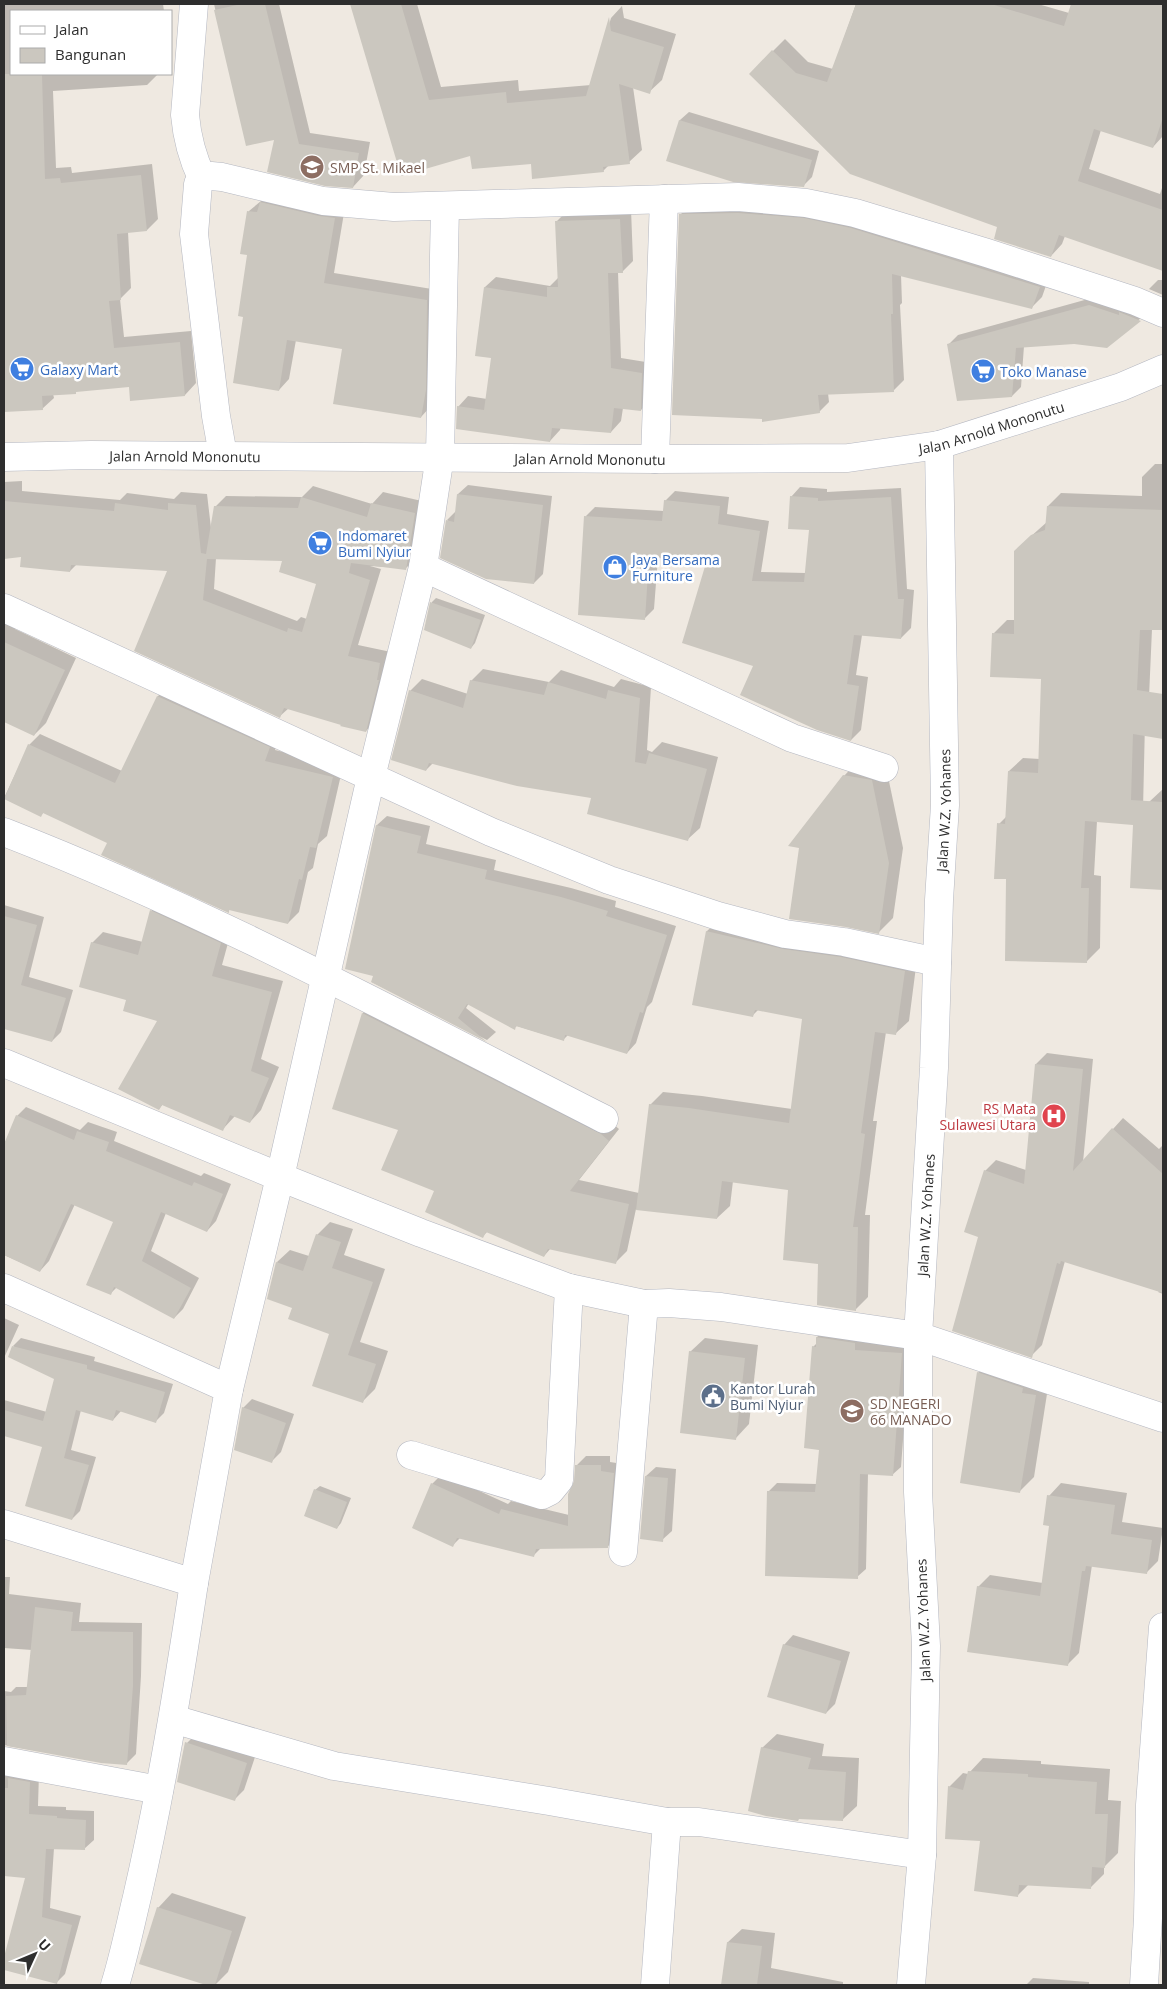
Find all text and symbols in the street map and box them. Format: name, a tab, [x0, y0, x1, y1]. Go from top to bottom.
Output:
legend	[10, 10, 172, 75]
text: Jalan	[53, 19, 89, 39]
text: Bangunan	[55, 44, 126, 64]
school or university icon: SMP St. Mikael	[299, 154, 325, 180]
place label: SMP St. Mikael	[330, 158, 425, 177]
supermarket icon: Galaxy Mart	[9, 356, 35, 382]
supermarket icon: Toko Manase	[970, 358, 996, 384]
place label: Galaxy Mart	[40, 360, 118, 379]
place label: Toko Manase	[1000, 362, 1087, 381]
street label: Jalan Arnold Mononutu	[915, 396, 1066, 458]
street label: Jalan Arnold Mononutu	[107, 446, 261, 466]
street label: Jalan Arnold Mononutu	[512, 448, 666, 469]
place label: Indomaret Bumi Nyiur	[338, 526, 411, 561]
supermarket icon: Indomaret Bumi Nyiur	[307, 530, 333, 556]
place label: Jaya Bersama Furniture	[630, 550, 720, 585]
shop icon: Jaya Bersama Furniture	[602, 554, 628, 580]
street label: Jalan W.Z. Yohanes	[931, 749, 954, 874]
place label: RS Mata Sulawesi Utara	[939, 1099, 1036, 1134]
hospital icon: RS Mata Sulawesi Utara	[1041, 1103, 1067, 1129]
street label: Jalan W.Z. Yohanes	[912, 1153, 938, 1279]
place label: Kantor Lurah Bumi Nyiur	[730, 1379, 816, 1414]
public building icon: Kantor Lurah Bumi Nyiur	[700, 1383, 726, 1409]
place label: SD NEGERI 66 MANADO	[870, 1394, 952, 1429]
school or university icon: SD NEGERI 66 MANADO	[839, 1398, 865, 1424]
street label: Jalan W.Z. Yohanes	[911, 1558, 935, 1684]
north arrow	[10, 1929, 60, 1979]
text: U	[34, 1934, 55, 1955]

